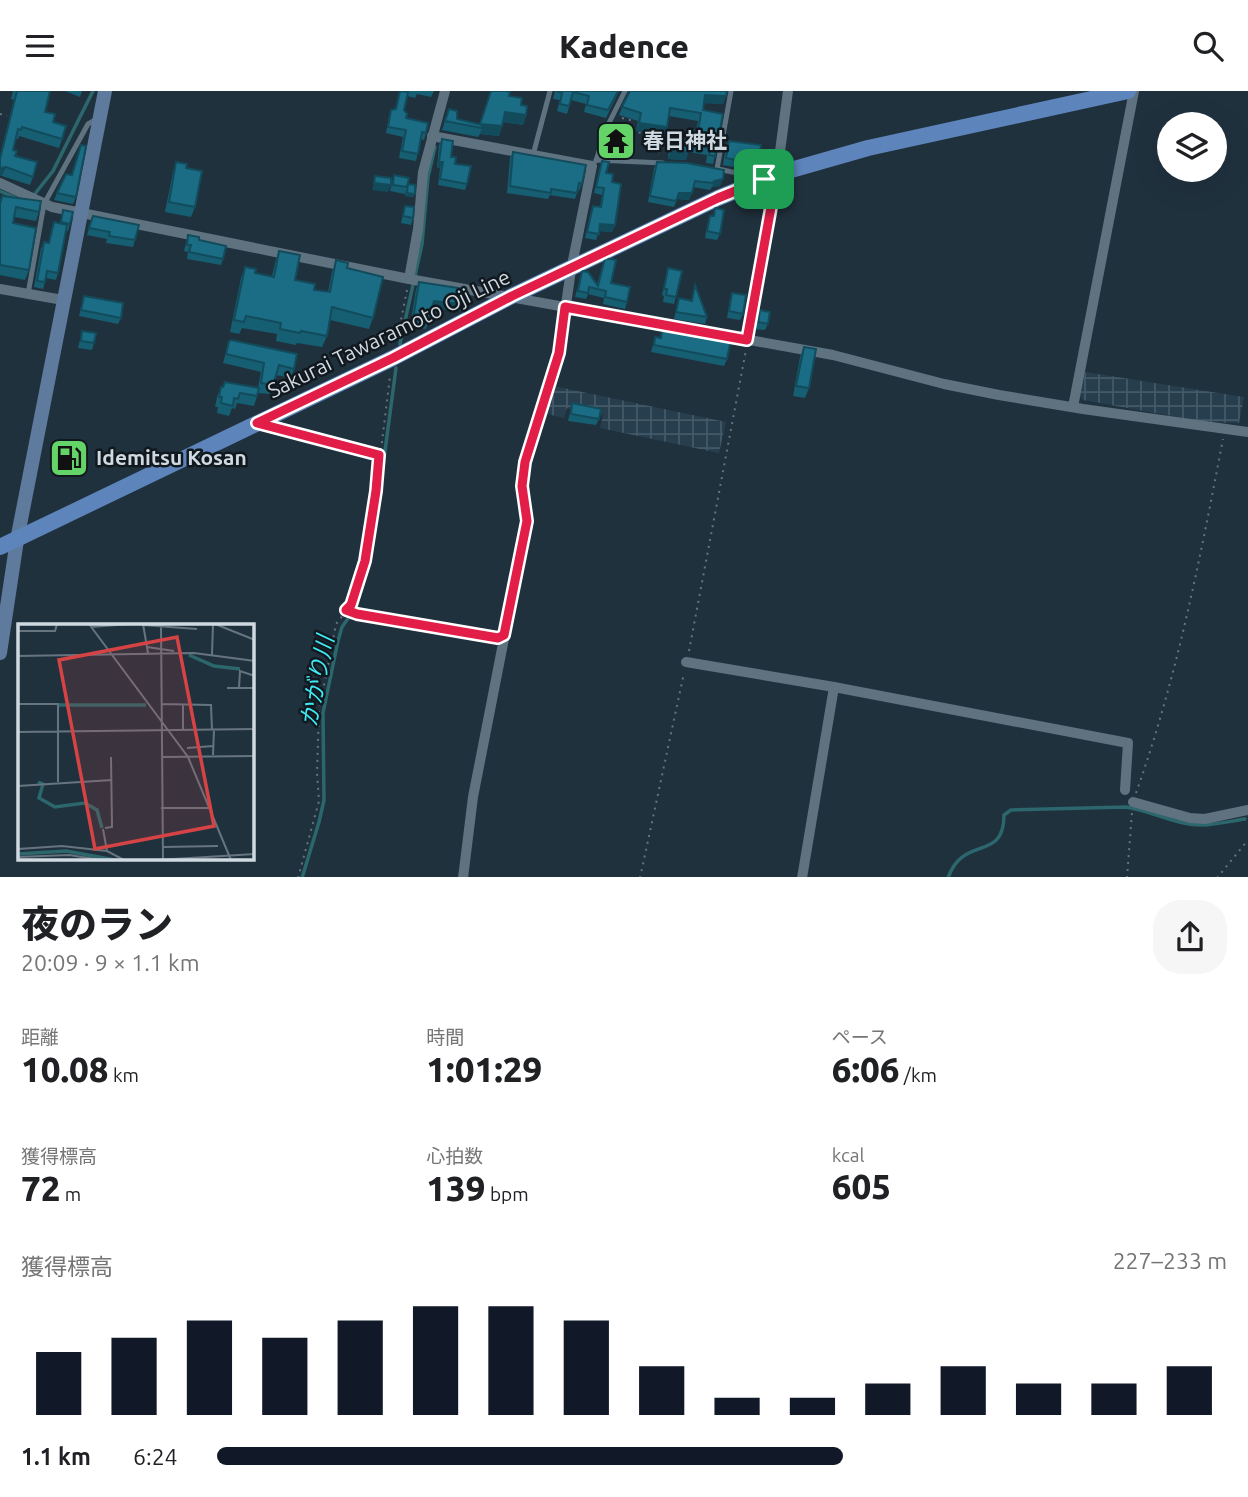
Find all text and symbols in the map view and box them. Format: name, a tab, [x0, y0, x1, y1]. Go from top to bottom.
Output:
icon: menu	[21, 27, 59, 65]
icon: search	[1189, 27, 1227, 65]
text: Kadence	[559, 28, 689, 64]
map controls	[1157, 112, 1227, 182]
button: layers	[1157, 112, 1227, 182]
temple icon: 春日神社	[595, 120, 637, 162]
place label: 春日神社	[643, 128, 727, 152]
pin	[734, 149, 794, 209]
icon: arrive	[745, 160, 783, 198]
street label: Sakurai Tawaramoto Oji Line	[263, 264, 514, 402]
fuel station icon: Idemitsu Kosan	[48, 437, 90, 479]
place label: Idemitsu Kosan	[96, 445, 247, 469]
inset map	[18, 624, 254, 860]
water label: かがり川	[295, 630, 338, 728]
button: share	[1153, 900, 1227, 974]
text: 夜のラン	[21, 903, 173, 945]
text: 20:09 · 9 × 1.1 km	[21, 950, 200, 975]
text: 距離	[21, 1026, 59, 1048]
text: 時間	[426, 1026, 464, 1048]
text: ペース	[832, 1026, 888, 1048]
text: 10.08	[21, 1049, 109, 1089]
text: 1:01:29	[426, 1049, 542, 1089]
text: 6:06	[832, 1049, 900, 1089]
text: km	[109, 1064, 139, 1086]
text: /km	[900, 1064, 937, 1086]
text: kcal	[832, 1144, 864, 1166]
text: 獲得標高	[21, 1145, 97, 1167]
text: 心拍数	[426, 1145, 483, 1167]
text: 605	[832, 1166, 891, 1206]
text: 72	[21, 1168, 60, 1208]
text: 139	[426, 1168, 486, 1208]
text: m	[60, 1183, 81, 1205]
text: bpm	[486, 1183, 529, 1205]
text: 227–233 m	[1113, 1248, 1227, 1273]
text: 獲得標高	[21, 1254, 113, 1279]
text: 1.1 km	[21, 1444, 91, 1469]
text: 6:24	[133, 1444, 178, 1469]

